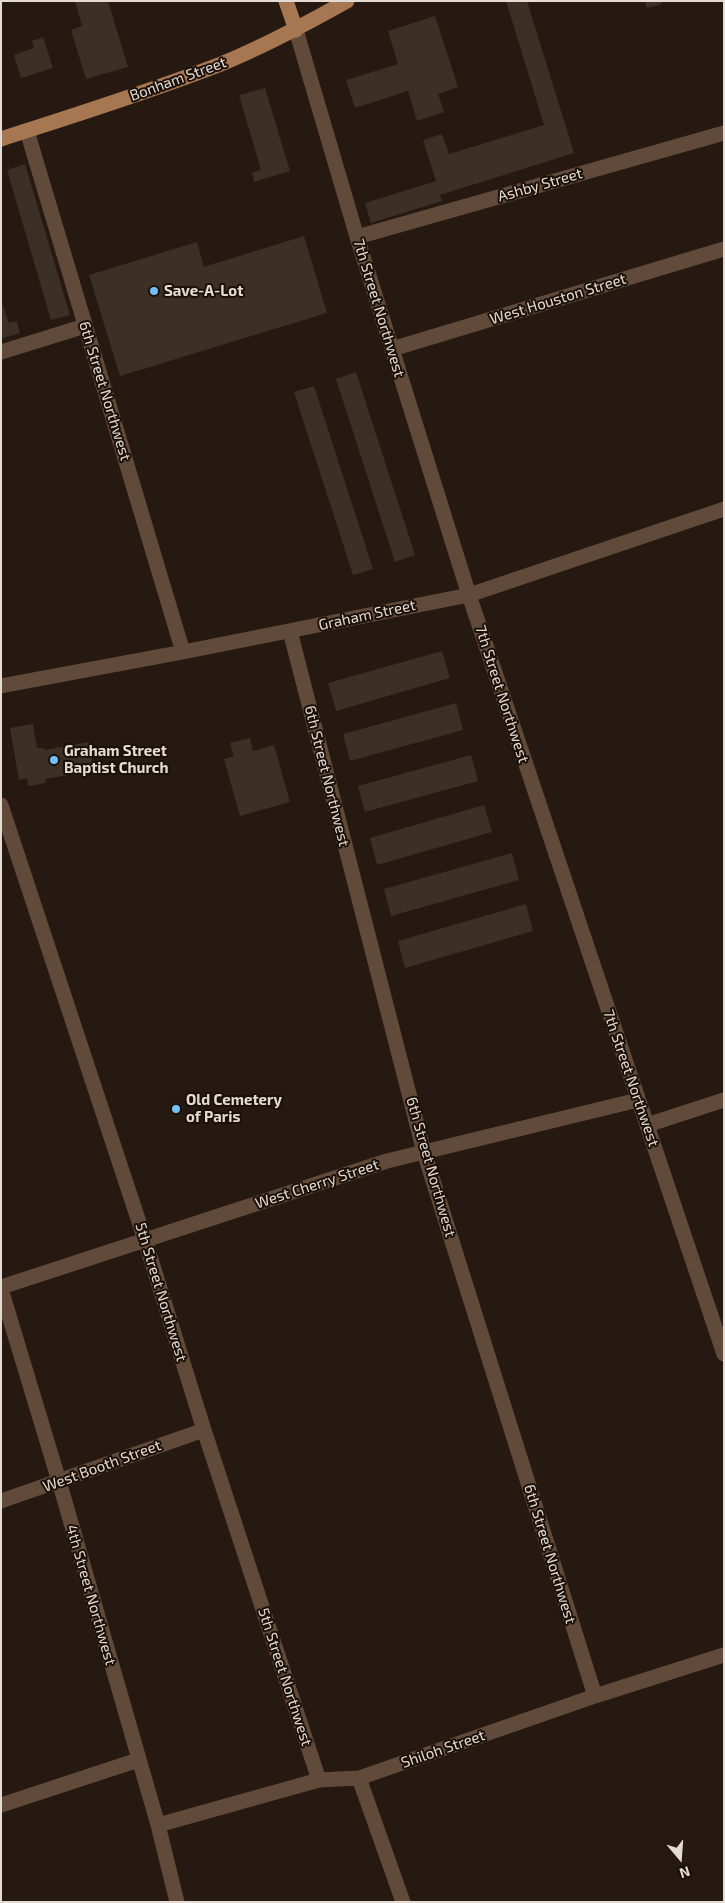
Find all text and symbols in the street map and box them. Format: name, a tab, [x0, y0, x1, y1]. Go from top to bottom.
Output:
street label: Bonham Street	[127, 53, 229, 105]
street label: Ashby Street	[496, 164, 584, 206]
street label: 7th Street Northwest	[349, 237, 409, 379]
street label: West Houston Street	[488, 270, 628, 328]
place label: Save-A-Lot	[164, 282, 243, 300]
marker: Save-A-Lot	[148, 285, 160, 297]
street label: 6th Street Northwest	[75, 319, 135, 463]
street label: Graham Street	[317, 596, 417, 634]
street label: 7th Street Northwest	[471, 623, 533, 765]
street label: 6th Street Northwest	[301, 704, 353, 848]
place label: Graham Street Baptist Church	[64, 742, 168, 777]
marker: Graham Street Baptist Church	[48, 754, 60, 766]
street label: 7th Street Northwest	[599, 1007, 663, 1149]
place label: Old Cemetery of Paris	[186, 1091, 282, 1126]
street label: 6th Street Northwest	[402, 1095, 460, 1239]
marker: Old Cemetery of Paris	[170, 1103, 182, 1115]
street label: West Cherry Street	[253, 1156, 381, 1212]
street label: 5th Street Northwest	[131, 1220, 191, 1364]
street label: West Booth Street	[40, 1436, 164, 1496]
street label: 6th Street Northwest	[520, 1482, 580, 1626]
street label: 4th Street Northwest	[62, 1523, 120, 1667]
street label: 5th Street Northwest	[254, 1606, 316, 1748]
street label: Shiloh Street	[399, 1726, 487, 1772]
north arrow	[655, 1833, 705, 1883]
text: N	[677, 1863, 692, 1882]

